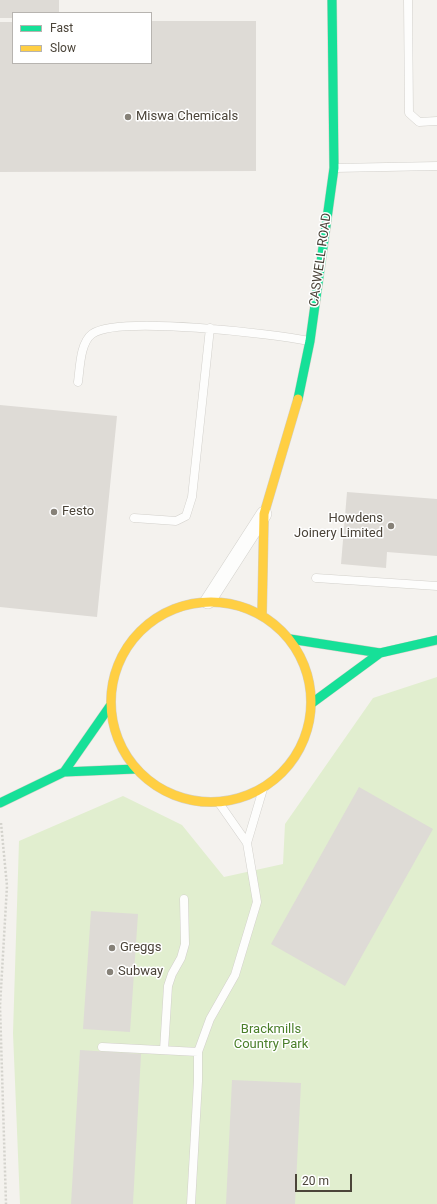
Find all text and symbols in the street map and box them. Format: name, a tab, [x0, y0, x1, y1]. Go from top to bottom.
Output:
legend	[12, 12, 152, 64]
text: Fast	[50, 21, 73, 35]
text: Slow	[50, 41, 76, 55]
place label: Miswa Chemicals	[136, 109, 238, 125]
marker: Miswa Chemicals	[123, 112, 133, 122]
street label: CASWELL ROAD	[307, 212, 335, 308]
place label: Festo	[62, 504, 94, 520]
marker: Festo	[49, 507, 59, 517]
place label: Howdens Joinery Limited	[294, 511, 383, 542]
marker: Howdens Joinery Limited	[386, 521, 396, 531]
place label: Greggs	[120, 940, 161, 956]
marker: Greggs	[107, 943, 117, 953]
place label: Subway	[118, 964, 163, 980]
marker: Subway	[105, 967, 115, 977]
park label: Brackmills Country Park	[234, 1022, 308, 1053]
scale bar	[297, 1166, 354, 1192]
text: 20 m	[302, 1174, 329, 1188]

